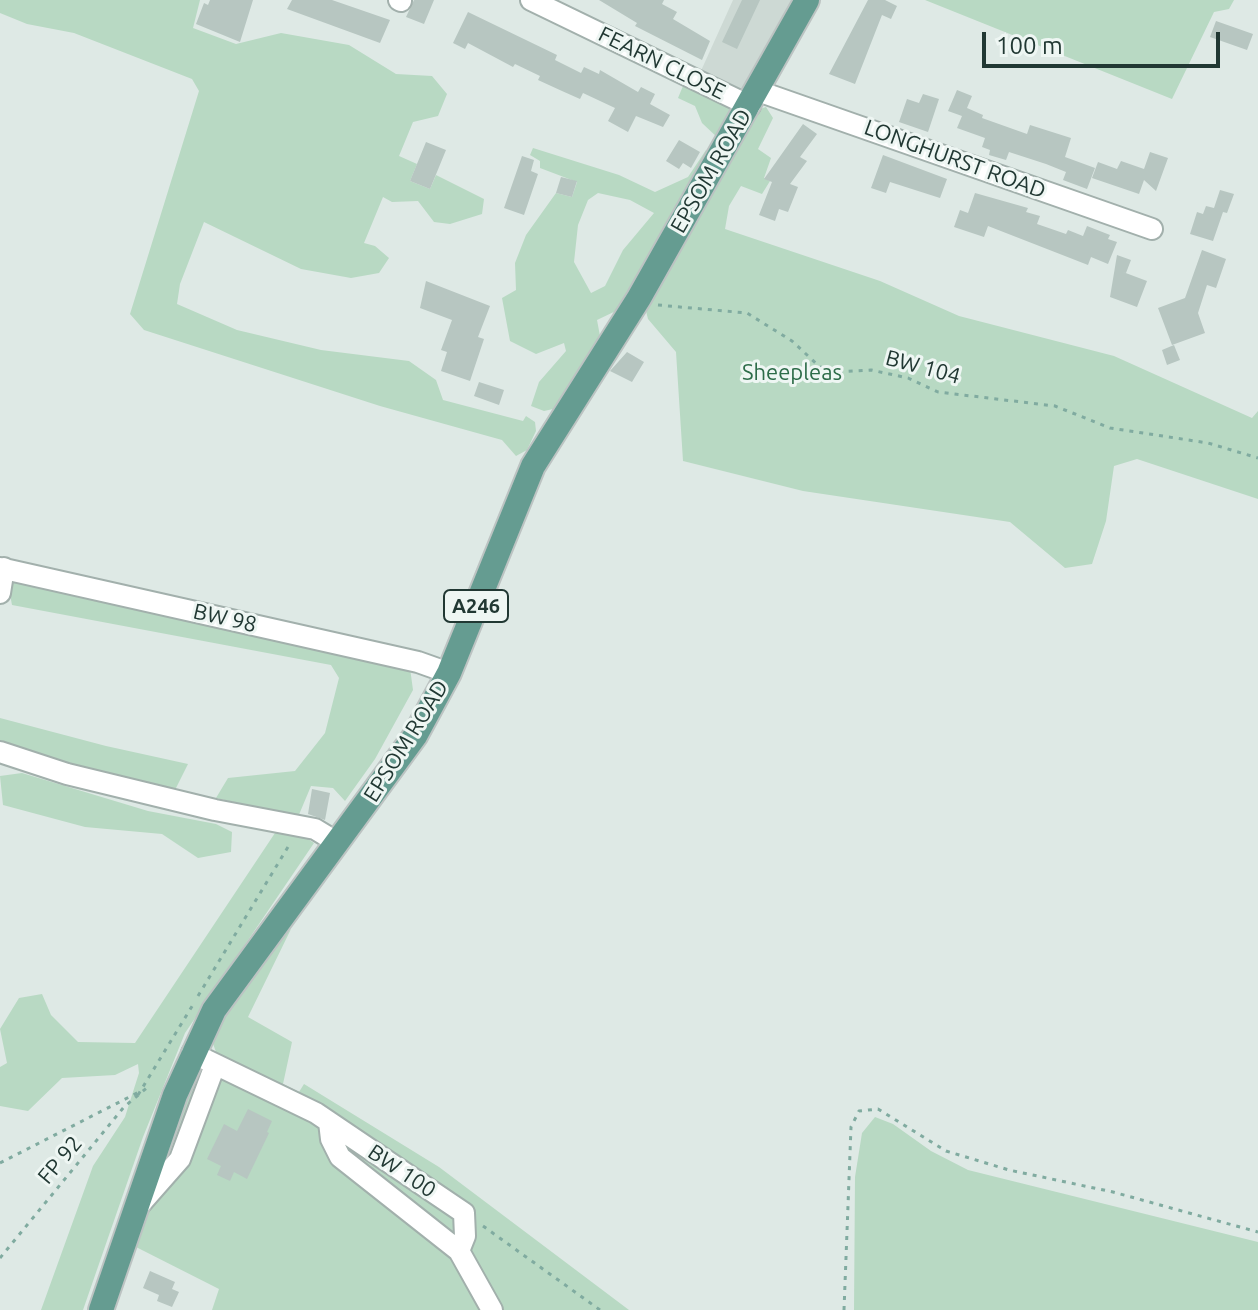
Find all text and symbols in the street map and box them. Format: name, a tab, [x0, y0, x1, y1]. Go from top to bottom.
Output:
scale bar	[986, 16, 1224, 66]
street label: FEARN CLOSE	[594, 21, 730, 105]
text: 100 m	[996, 32, 1063, 59]
street label: EPSOM ROAD	[665, 104, 757, 238]
street label: LONGHURST ROAD	[861, 114, 1049, 204]
street label: BW 104	[883, 344, 963, 390]
park label: Sheepleas	[742, 360, 842, 386]
road number: A246	[444, 590, 508, 622]
street label: BW 98	[191, 598, 259, 638]
street label: EPSOM ROAD	[358, 675, 454, 807]
street label: FP 92	[32, 1131, 88, 1189]
street label: BW 100	[363, 1139, 441, 1203]

